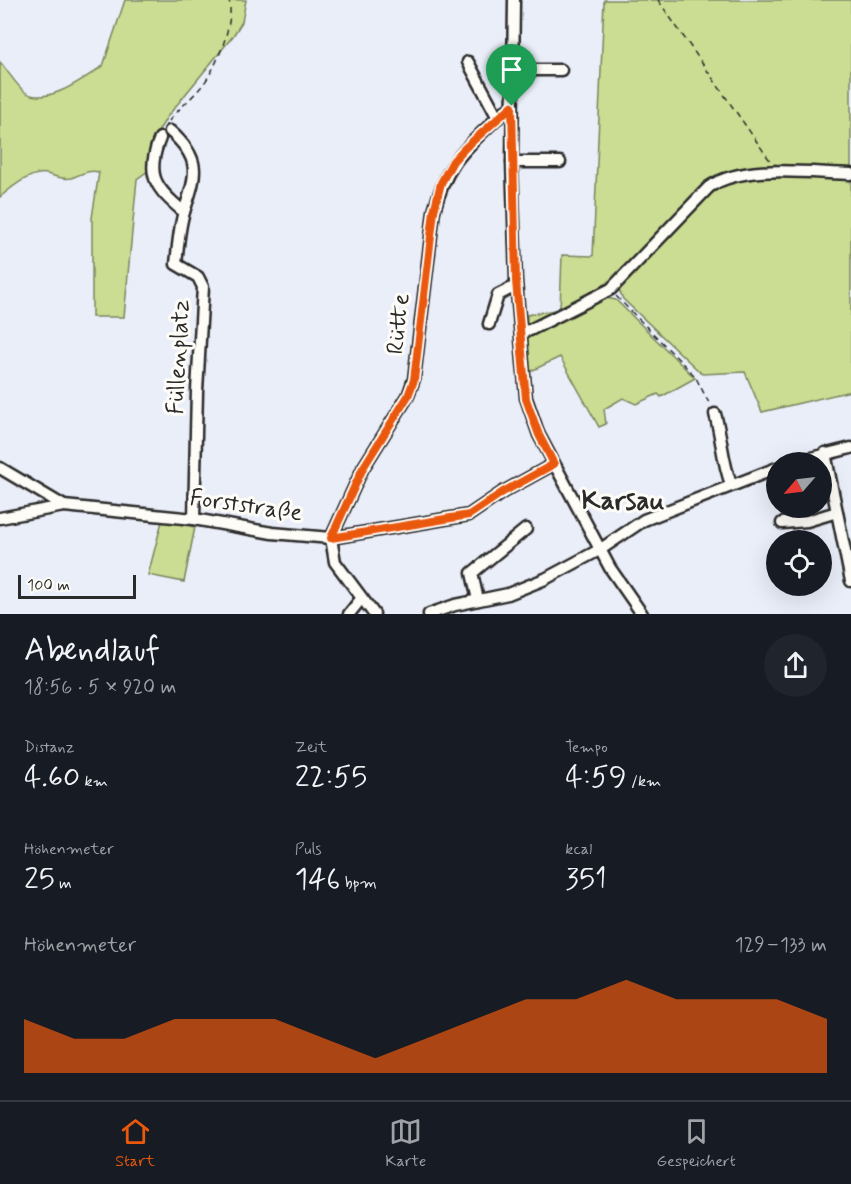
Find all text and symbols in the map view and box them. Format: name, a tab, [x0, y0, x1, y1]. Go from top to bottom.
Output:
pin	[486, 44, 537, 106]
icon: arrive	[495, 53, 528, 86]
street label: Rütte	[380, 292, 418, 356]
street label: Füllenplatz	[161, 299, 197, 415]
north arrow	[766, 452, 832, 518]
map controls	[766, 452, 832, 596]
street label: Forststraße	[188, 483, 305, 529]
district label: Karsau	[582, 484, 665, 519]
button: locate	[766, 530, 832, 596]
scale bar	[18, 572, 136, 600]
text: 100 m	[27, 575, 70, 596]
text: Abendlauf	[24, 629, 160, 673]
button: share	[764, 634, 827, 697]
text: 18:56 · 5 × 920 m	[24, 674, 176, 701]
text: Distanz	[24, 737, 74, 758]
text: Zeit	[295, 737, 327, 758]
text: Tempo	[565, 737, 608, 758]
text: 4.60	[24, 758, 80, 797]
text: 22:55	[295, 758, 367, 797]
text: 4:59	[565, 758, 627, 797]
text: km	[80, 771, 108, 792]
text: /km	[627, 771, 661, 792]
text: Höhenmeter	[24, 839, 114, 860]
text: Puls	[295, 839, 322, 860]
text: kcal	[565, 839, 592, 860]
text: 25	[24, 860, 55, 899]
text: 146	[295, 860, 340, 899]
text: 351	[565, 860, 607, 899]
text: m	[55, 873, 72, 894]
text: bpm	[340, 873, 377, 894]
text: Höhenmeter	[24, 932, 136, 959]
text: 129–133 m	[735, 932, 827, 959]
tab: Start	[115, 1115, 155, 1172]
tab: Karte	[385, 1115, 426, 1172]
tab: Gespeichert	[657, 1115, 736, 1172]

